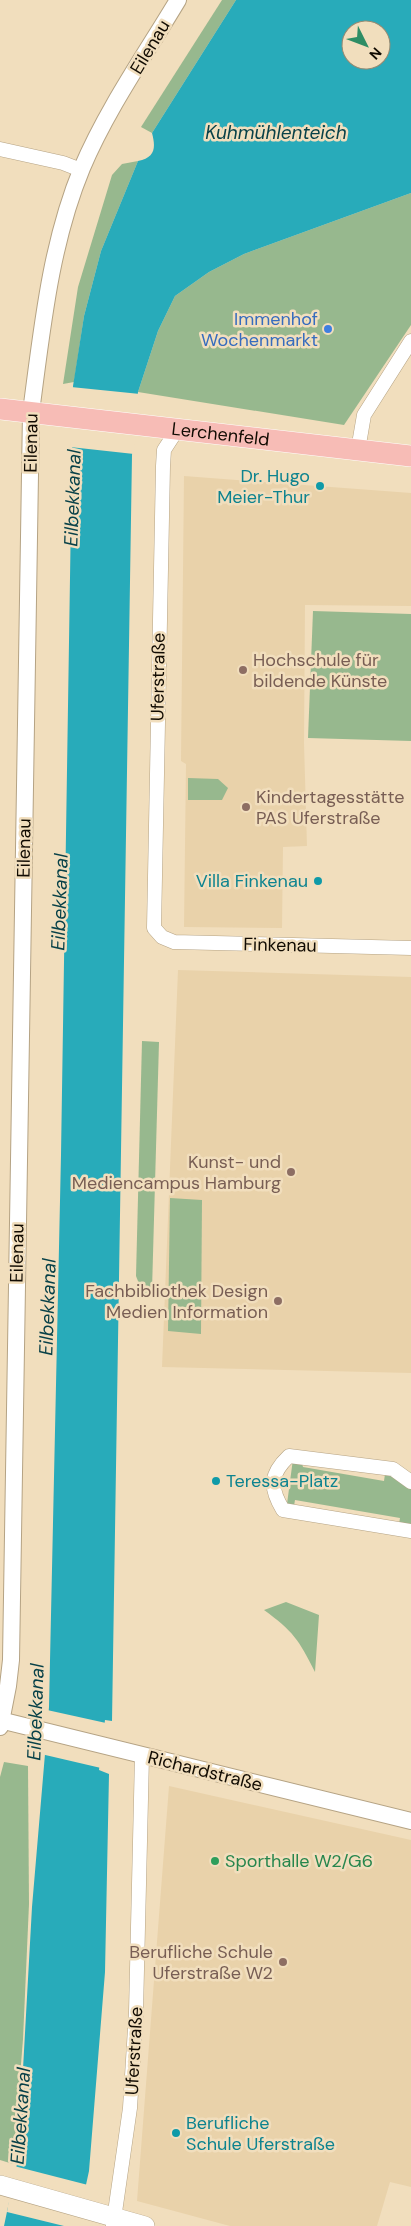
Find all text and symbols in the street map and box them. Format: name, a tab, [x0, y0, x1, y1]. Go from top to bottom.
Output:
street label: Eilenau	[124, 15, 176, 79]
north arrow	[341, 20, 391, 70]
text: N	[366, 44, 386, 64]
water label: Kuhmühlenteich	[205, 120, 347, 145]
place label: Immenhof Wochenmarkt	[201, 307, 318, 352]
marker: Immenhof Wochenmarkt	[322, 323, 334, 335]
street label: Eilenau	[18, 413, 44, 473]
street label: Lerchenfeld	[170, 417, 271, 452]
water label: Eilbekkanal	[58, 448, 87, 547]
place label: Dr. Hugo Meier-Thur	[217, 464, 310, 509]
marker: Dr. Hugo Meier-Thur	[314, 480, 326, 492]
street label: Uferstraße	[145, 633, 171, 721]
place label: Hochschule für bildende Künste	[253, 648, 387, 693]
marker: Hochschule für bildende Künste	[237, 664, 249, 676]
place label: Kindertagesstätte PAS Uferstraße	[256, 785, 404, 830]
marker: Kindertagesstätte PAS Uferstraße	[240, 801, 252, 813]
street label: Eilenau	[11, 818, 37, 878]
water label: Eilbekkanal	[45, 852, 74, 951]
place label: Villa Finkenau	[196, 869, 308, 893]
marker: Villa Finkenau	[312, 875, 324, 887]
street label: Finkenau	[243, 932, 317, 958]
place label: Kunst- und Mediencampus Hamburg	[72, 1150, 281, 1195]
marker: Kunst- und Mediencampus Hamburg	[285, 1166, 297, 1178]
street label: Eilenau	[4, 1223, 30, 1283]
water label: Eilbekkanal	[33, 1257, 62, 1356]
place label: Fachbibliothek Design Medien Information	[85, 1279, 268, 1324]
marker: Fachbibliothek Design Medien Information	[272, 1295, 284, 1307]
place label: Teressa-Platz	[226, 1469, 338, 1493]
marker: Teressa-Platz	[210, 1475, 222, 1487]
water label: Eilbekkanal	[21, 1662, 50, 1761]
street label: Richardstraße	[145, 1745, 265, 1797]
place label: Sporthalle W2/G6	[225, 1849, 373, 1873]
marker: Sporthalle W2/G6	[209, 1855, 221, 1867]
place label: Berufliche Schule Uferstraße W2	[129, 1940, 273, 1985]
marker: Berufliche Schule Uferstraße W2	[277, 1956, 289, 1968]
street label: Uferstraße	[120, 2006, 148, 2096]
water label: Eilbekkanal	[5, 2066, 36, 2165]
place label: Berufliche Schule Uferstraße	[186, 2111, 335, 2156]
marker: Berufliche Schule Uferstraße	[170, 2127, 182, 2139]

